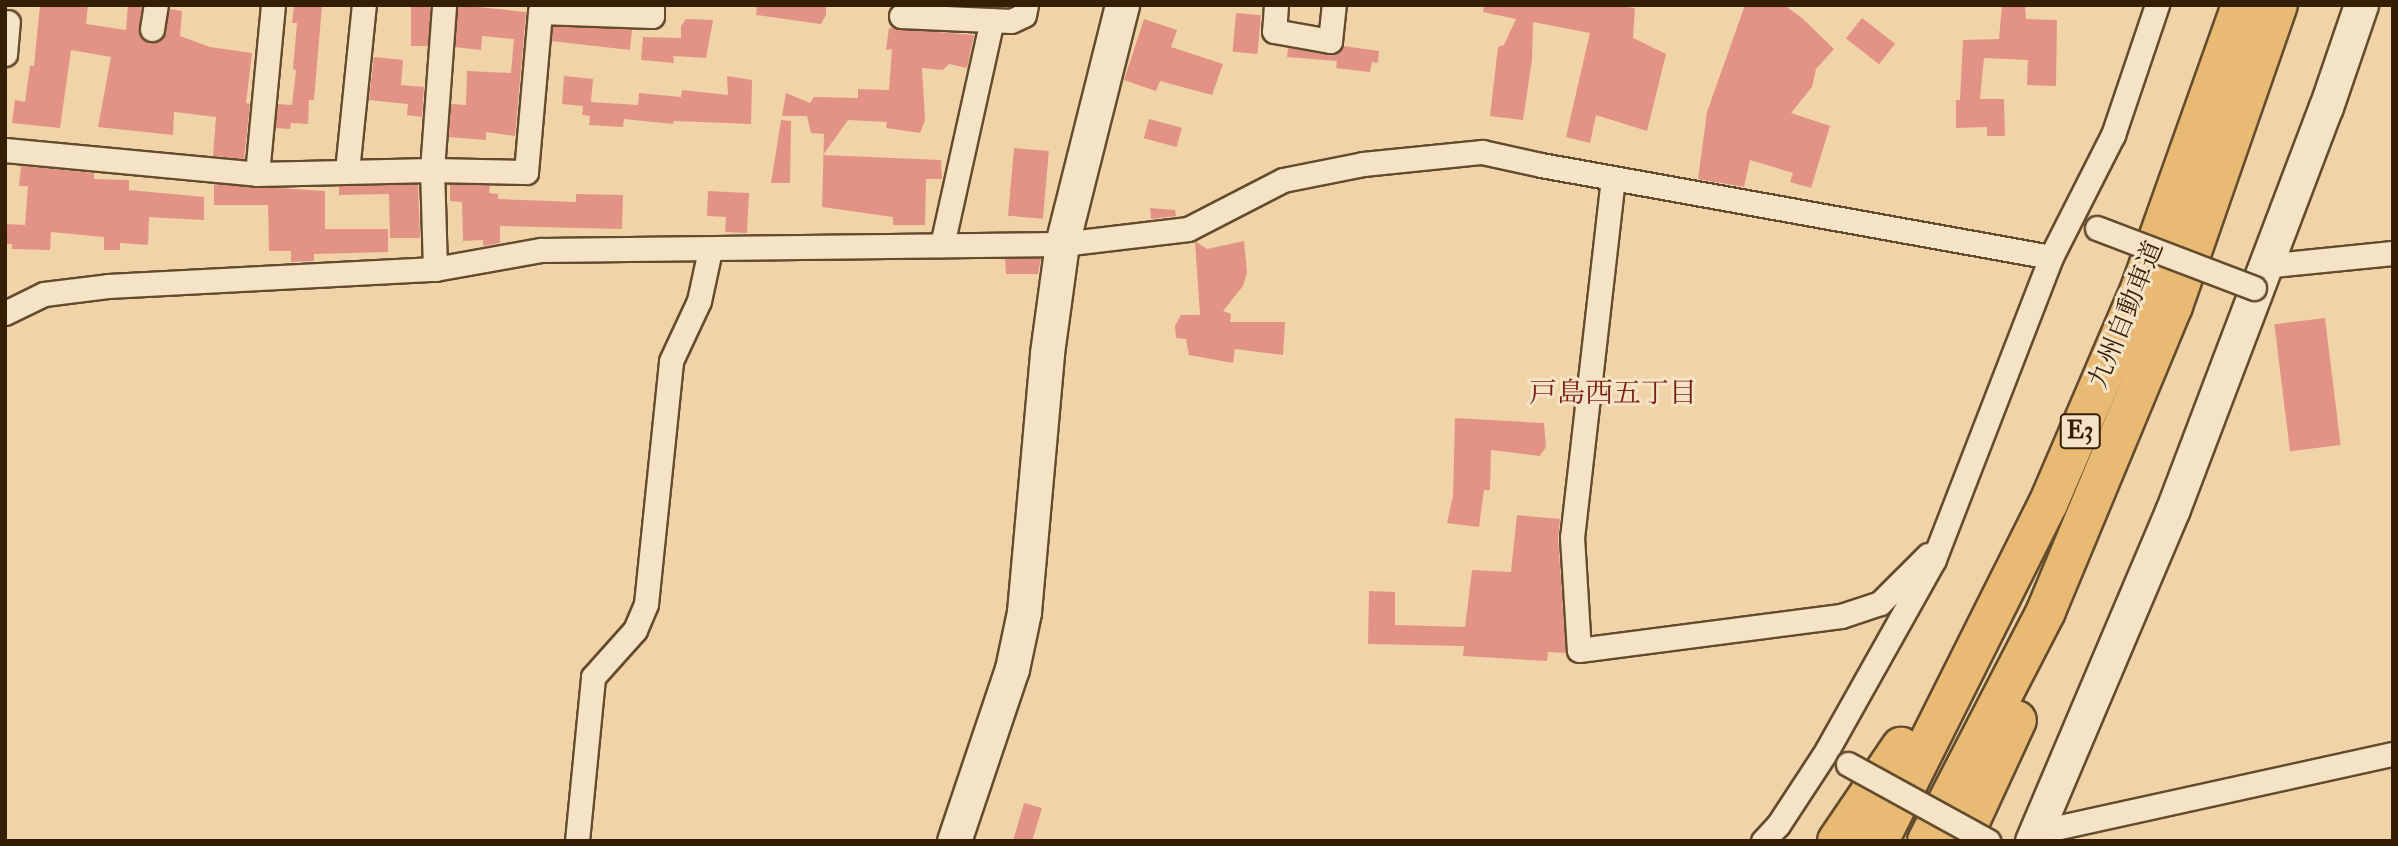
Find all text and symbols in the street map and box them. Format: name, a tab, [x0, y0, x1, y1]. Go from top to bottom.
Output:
street label: 九州自動車道	[2083, 237, 2171, 393]
district label: 戸島西五丁目	[1529, 377, 1697, 411]
road number: E3	[2059, 410, 2101, 452]

